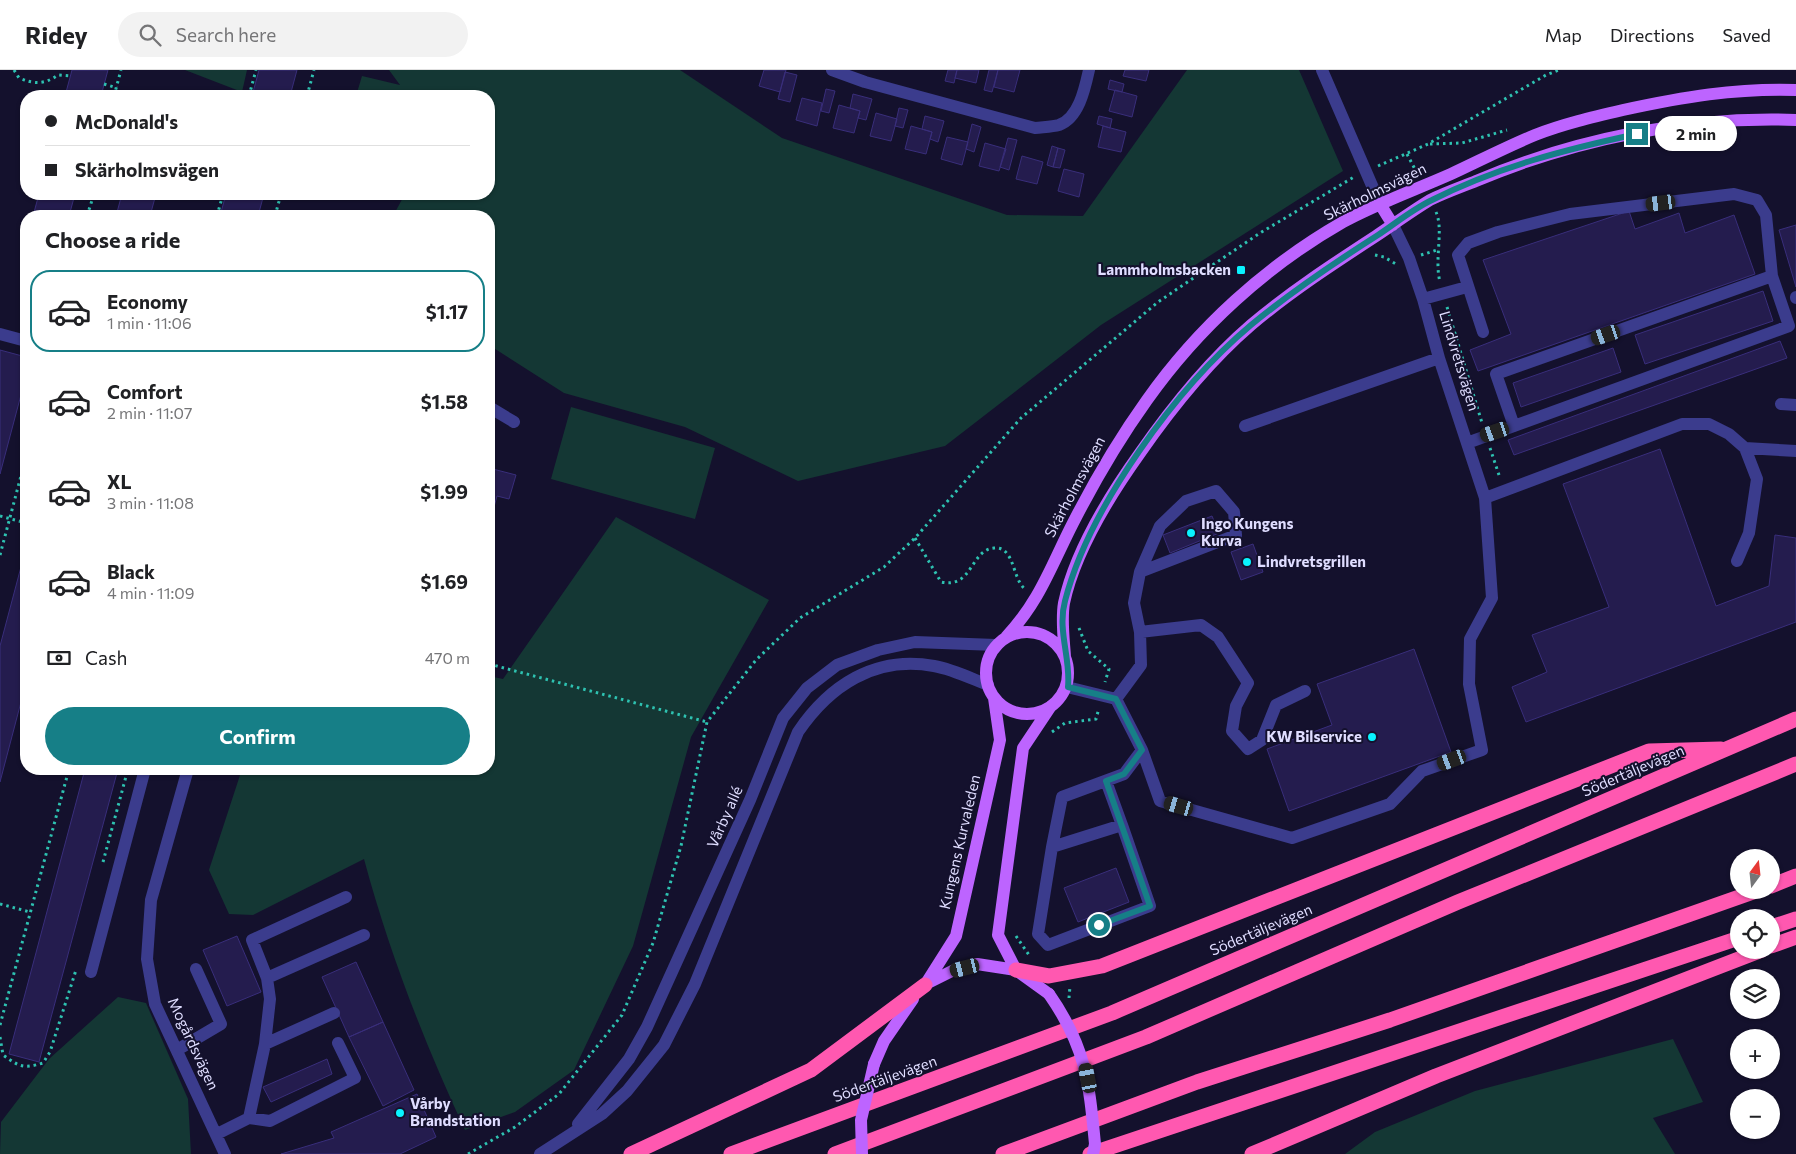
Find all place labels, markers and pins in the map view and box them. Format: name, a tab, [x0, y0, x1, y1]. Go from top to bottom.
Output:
place label: Lammholmsbacken	[1098, 260, 1231, 278]
marker: Lammholmsbacken	[1235, 264, 1247, 276]
place label: Ingo Kungens Kurva	[1201, 514, 1293, 549]
marker: Ingo Kungens Kurva	[1185, 527, 1197, 539]
place label: Lindvretsgrillen	[1257, 552, 1366, 570]
marker: Lindvretsgrillen	[1241, 556, 1253, 568]
place label: KW Bilservice	[1266, 727, 1362, 745]
marker: KW Bilservice	[1366, 731, 1378, 743]
place label: Vårby Brandstation	[410, 1094, 501, 1129]
marker: Vårby Brandstation	[394, 1107, 406, 1119]

